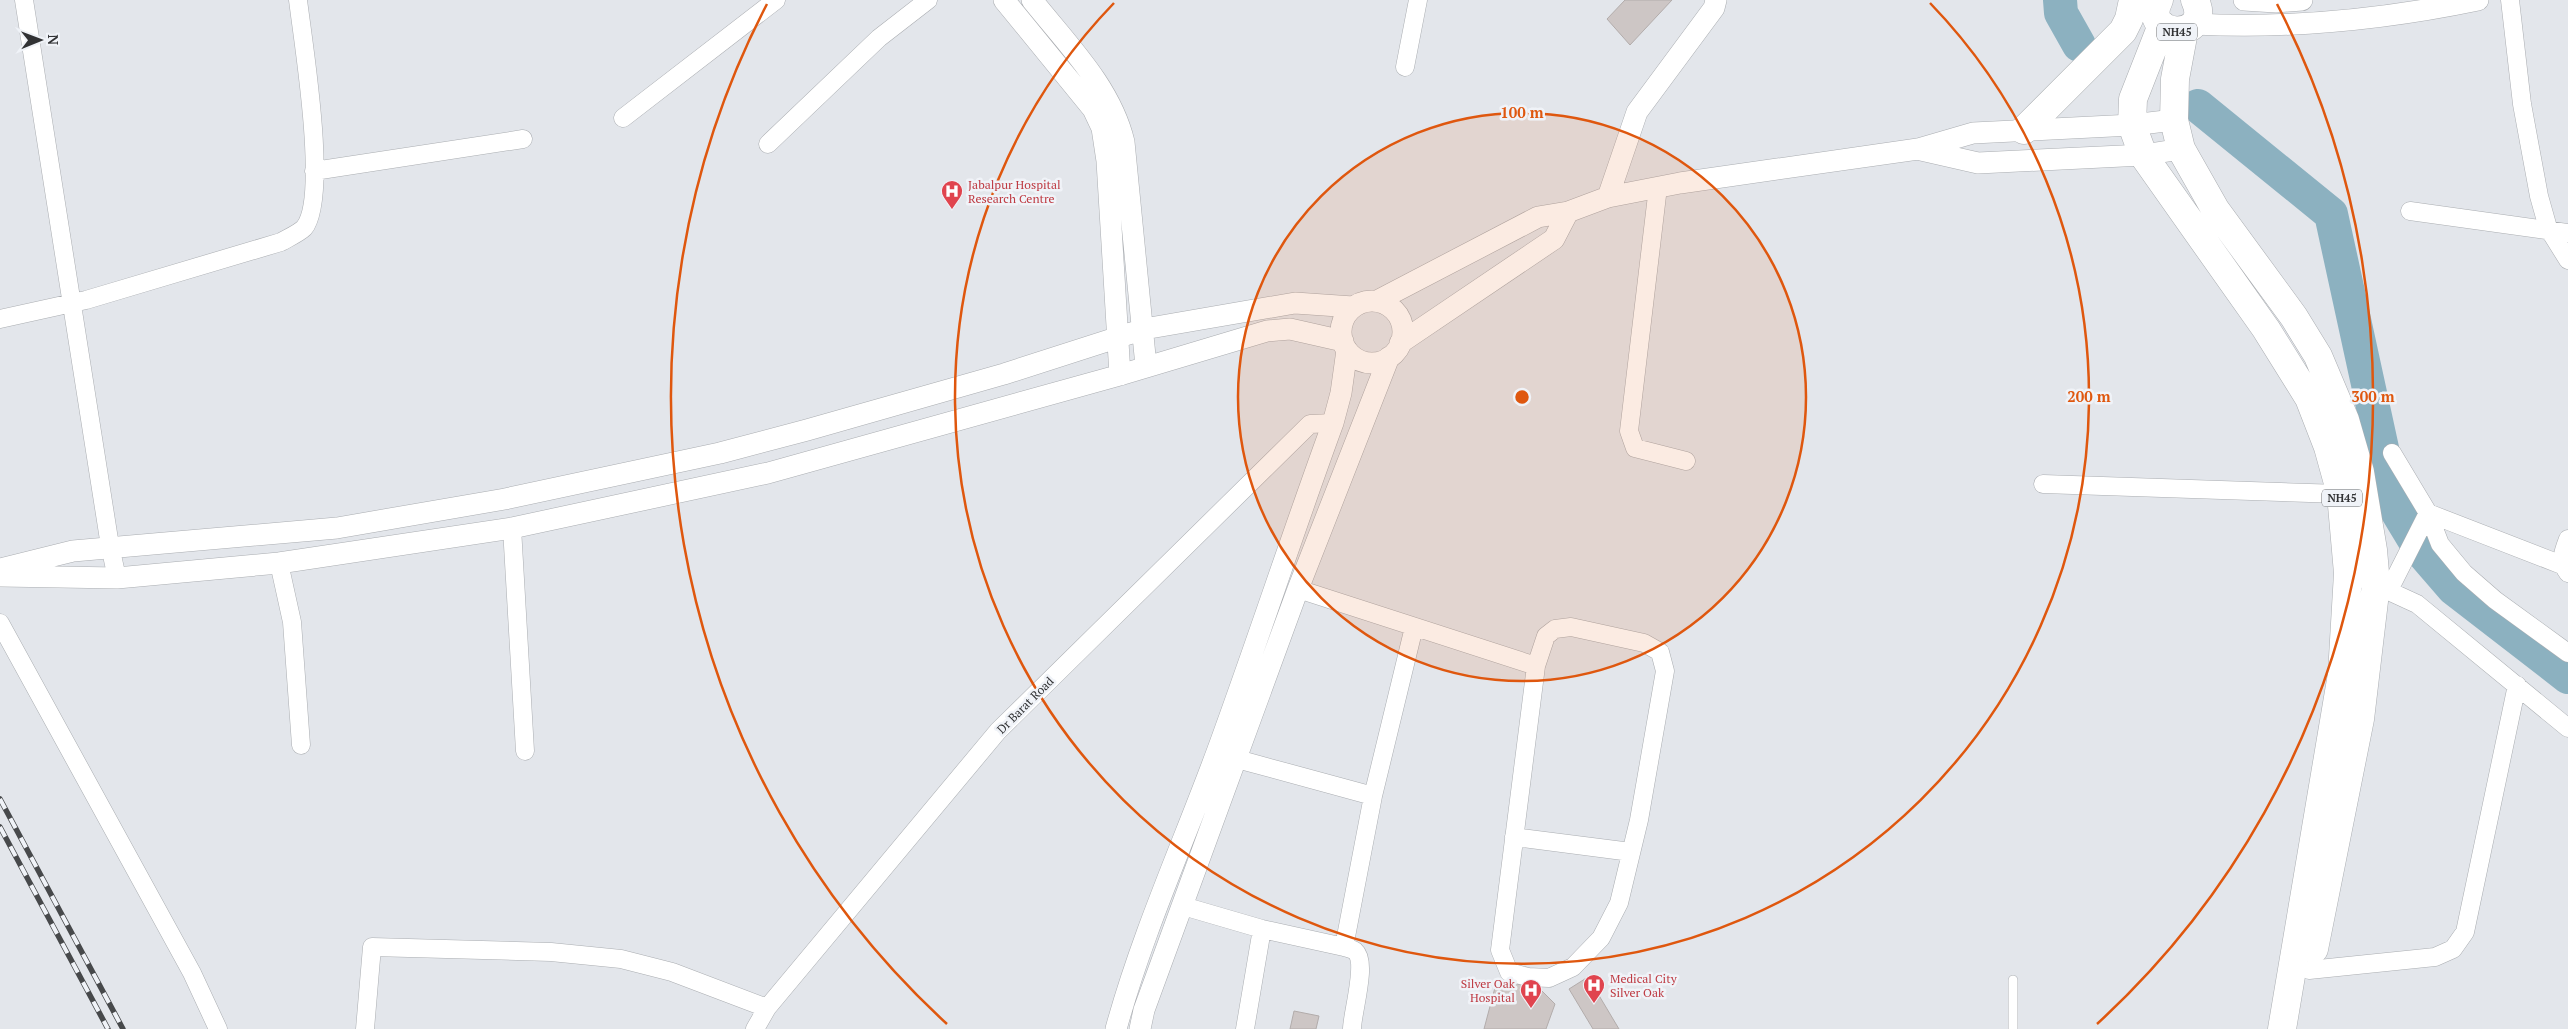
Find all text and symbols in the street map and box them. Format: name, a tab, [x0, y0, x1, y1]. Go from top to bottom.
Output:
north arrow	[15, 15, 65, 65]
road number: NH45	[2157, 24, 2197, 41]
text: N	[44, 34, 63, 46]
text: 100 m	[1500, 102, 1544, 122]
place label: Jabalpur Hospital Research Centre	[968, 177, 1061, 206]
hospital icon: Jabalpur Hospital Research Centre	[940, 179, 964, 210]
text: 200 m	[2067, 386, 2111, 406]
text: 300 m	[2351, 386, 2395, 406]
centre of rings	[1513, 388, 1531, 406]
road number: NH45	[2322, 489, 2362, 506]
street label: Dr Barat Road	[993, 673, 1057, 737]
place label: Medical City Silver Oak	[1610, 971, 1678, 1000]
hospital icon: Medical City Silver Oak	[1582, 973, 1606, 1004]
place label: Silver Oak Hospital	[1461, 976, 1516, 1005]
hospital icon: Silver Oak Hospital	[1519, 978, 1543, 1009]

